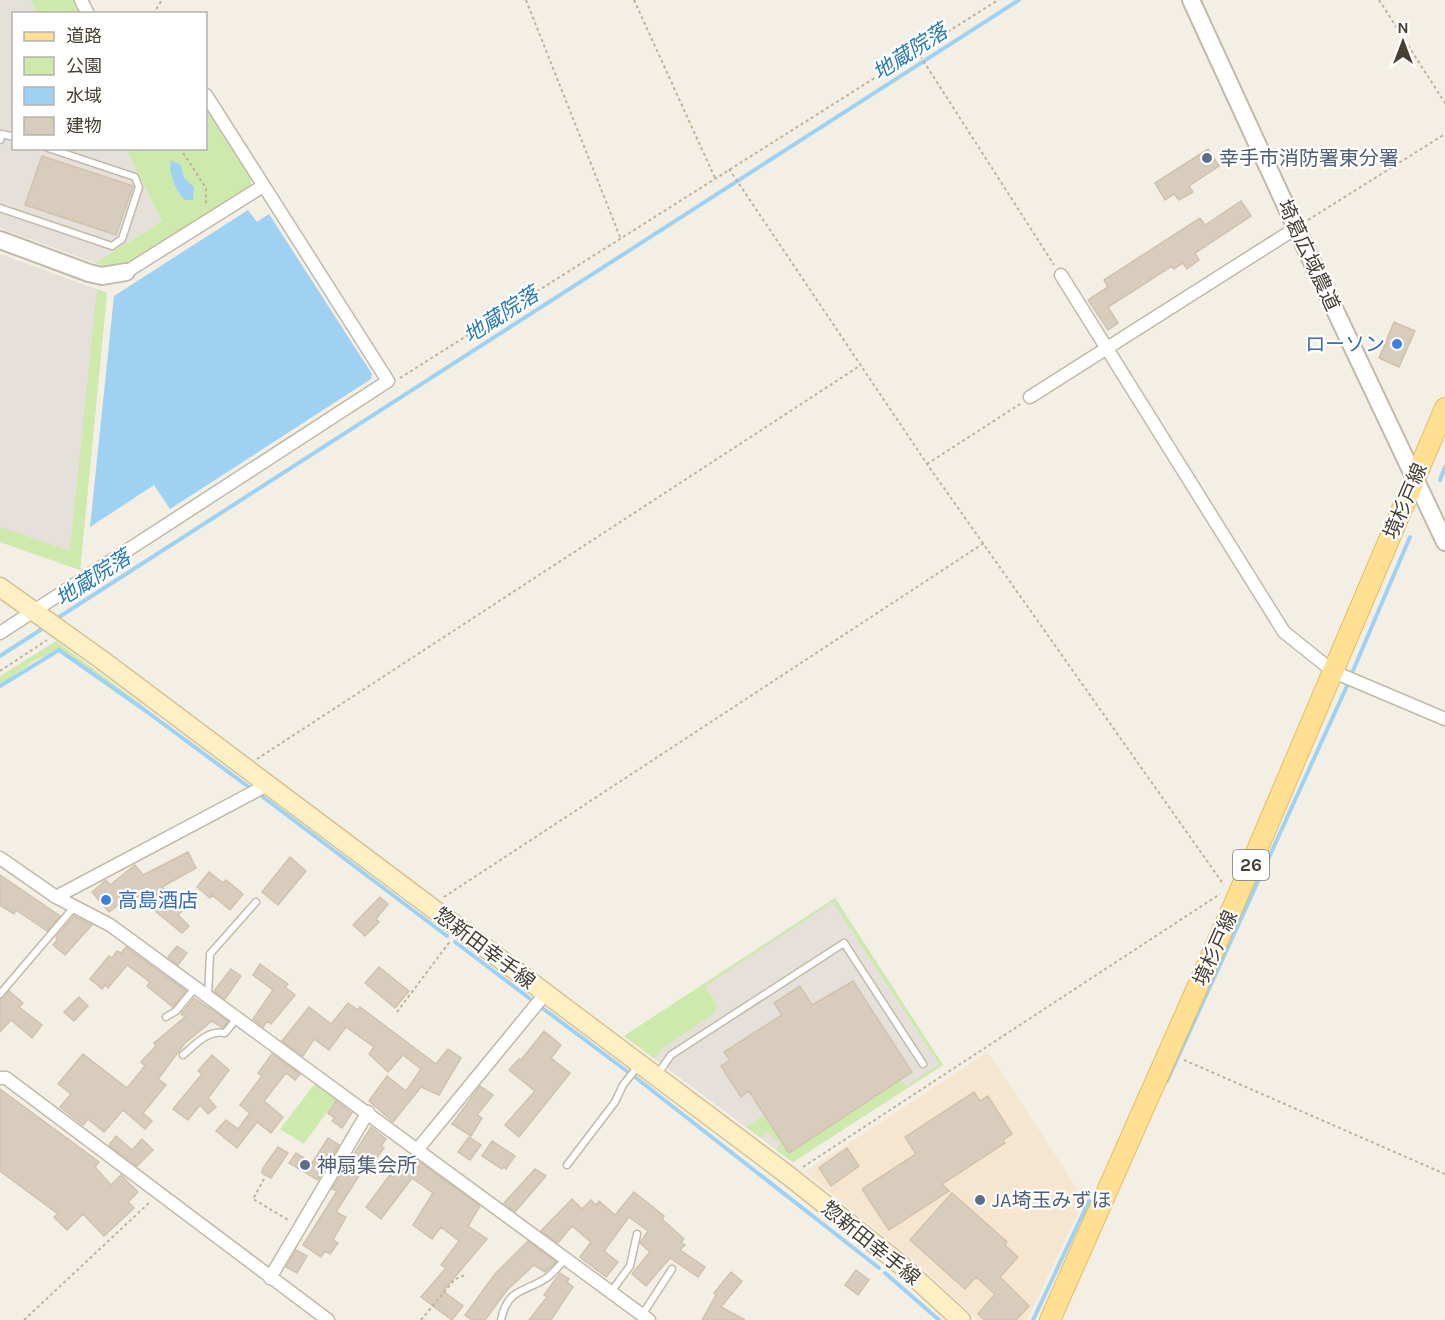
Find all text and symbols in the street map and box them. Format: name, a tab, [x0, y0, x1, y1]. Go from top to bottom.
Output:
legend	[12, 12, 207, 150]
north arrow	[1373, 12, 1433, 72]
water label: 地蔵院落	[868, 17, 954, 85]
text: N	[1397, 18, 1409, 37]
text: 道路	[66, 25, 102, 47]
text: 公園	[66, 55, 102, 77]
text: 水域	[66, 85, 102, 107]
text: 建物	[66, 115, 102, 137]
place label: 幸手市消防署東分署	[1219, 147, 1399, 170]
marker: 幸手市消防署東分署	[1200, 151, 1214, 165]
street label: 埼葛広域農道	[1273, 196, 1344, 314]
water label: 地蔵院落	[459, 280, 545, 348]
place label: ローソン	[1305, 333, 1385, 356]
marker: ローソン	[1390, 337, 1404, 351]
street label: 境杉戸線	[1379, 460, 1432, 543]
water label: 地蔵院落	[51, 543, 137, 611]
road number: 26	[1233, 850, 1269, 880]
place label: 高島酒店	[118, 889, 198, 912]
marker: 高島酒店	[99, 893, 113, 907]
street label: 惣新田幸手線	[430, 903, 540, 994]
street label: 境杉戸線	[1189, 907, 1242, 989]
place label: 神扇集会所	[317, 1154, 417, 1177]
marker: 神扇集会所	[298, 1158, 312, 1172]
place label: JA埼玉みずほ	[992, 1189, 1112, 1212]
marker: JA埼玉みずほ	[973, 1193, 987, 1207]
street label: 惣新田幸手線	[817, 1197, 925, 1290]

